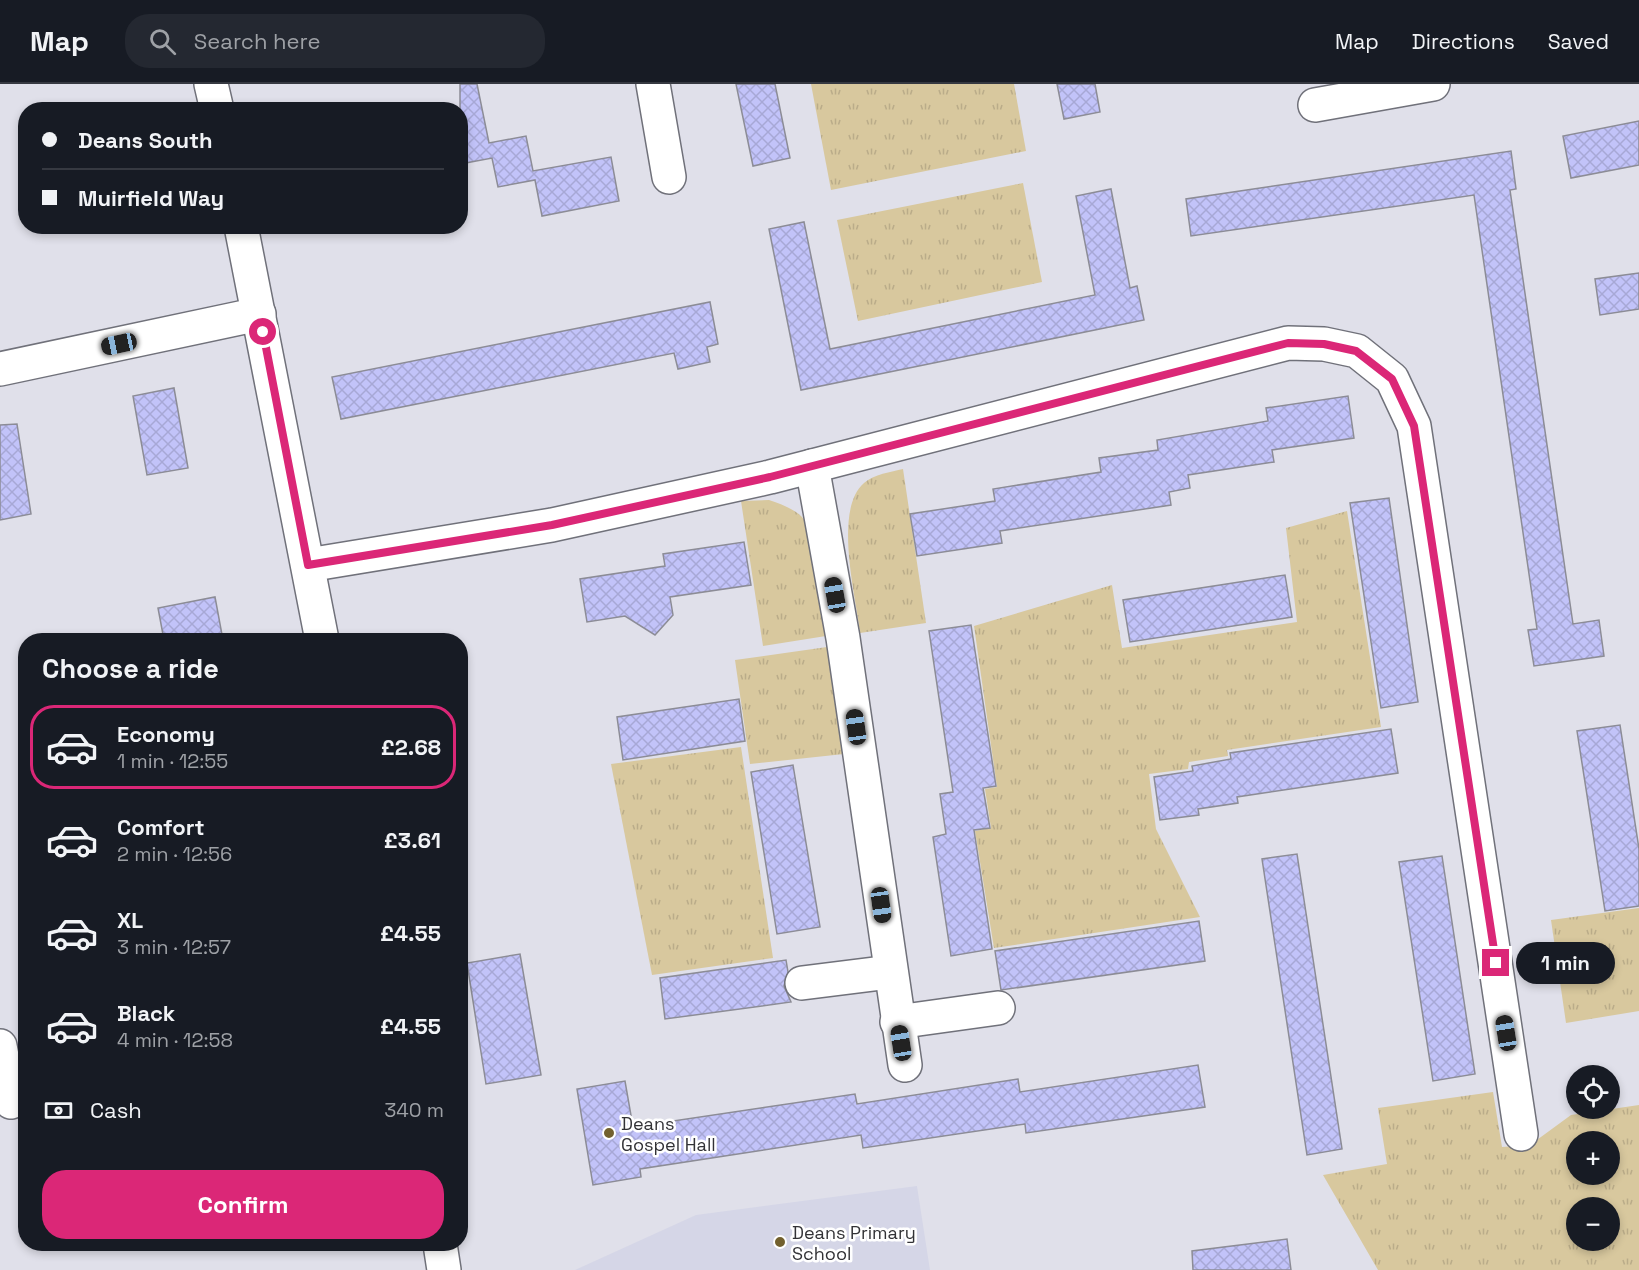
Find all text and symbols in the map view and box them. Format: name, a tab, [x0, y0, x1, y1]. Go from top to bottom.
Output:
search box	[125, 14, 545, 68]
text: Map	[30, 23, 89, 59]
icon: search	[146, 25, 179, 58]
text: Search here	[194, 27, 321, 55]
text: Map	[1335, 28, 1379, 55]
text: Directions	[1412, 28, 1515, 55]
text: Saved	[1548, 28, 1609, 55]
text: Deans South	[78, 126, 213, 154]
text: Muirfield Way	[78, 184, 224, 212]
route start	[249, 318, 276, 345]
car	[100, 331, 138, 357]
car	[823, 576, 847, 614]
text: Choose a ride	[42, 651, 219, 686]
car	[845, 708, 867, 746]
icon: car	[45, 720, 99, 774]
text: Economy	[117, 720, 215, 748]
text: £2.68	[381, 733, 441, 761]
text: 1 min · 12:55	[117, 748, 228, 774]
icon: car	[45, 813, 99, 867]
text: Comfort	[117, 813, 205, 841]
text: £3.61	[384, 826, 441, 854]
text: 2 min · 12:56	[117, 841, 232, 867]
car	[870, 886, 892, 924]
icon: car	[45, 906, 99, 960]
text: XL	[117, 906, 143, 934]
text: £4.55	[380, 919, 441, 947]
text: 3 min · 12:57	[117, 934, 231, 960]
callout: 1 min	[1517, 942, 1616, 984]
route end	[1482, 949, 1509, 976]
text: 1 min	[1541, 950, 1590, 976]
icon: car	[45, 999, 99, 1053]
text: Black	[117, 999, 175, 1027]
text: £4.55	[380, 1012, 441, 1040]
car	[1494, 1014, 1518, 1052]
car	[889, 1024, 913, 1062]
text: 4 min · 12:58	[117, 1027, 233, 1053]
map controls	[1566, 1065, 1620, 1251]
button: locate	[1566, 1065, 1620, 1119]
icon: cash	[42, 1094, 75, 1127]
text: Cash	[90, 1096, 142, 1124]
text: 340 m	[384, 1097, 444, 1123]
place label: Deans Gospel Hall	[621, 1112, 716, 1156]
marker: Deans Gospel Hall	[602, 1126, 616, 1140]
button: +	[1566, 1131, 1620, 1185]
button: Confirm	[42, 1170, 444, 1239]
button: −	[1566, 1197, 1620, 1251]
place label: Deans Primary School	[792, 1221, 916, 1265]
marker: Deans Primary School	[773, 1235, 787, 1249]

